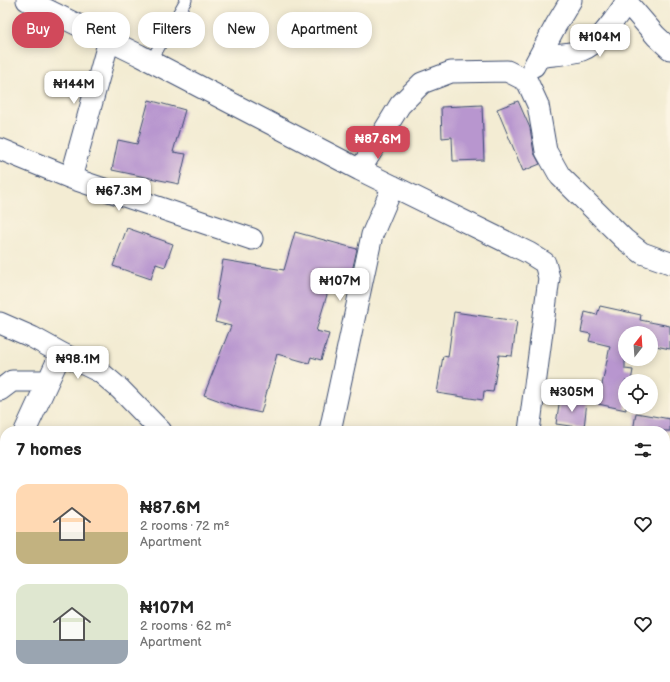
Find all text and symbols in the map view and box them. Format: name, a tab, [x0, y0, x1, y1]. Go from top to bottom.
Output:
chip: Buy	[12, 12, 64, 48]
chip: Rent	[72, 12, 130, 48]
chip: Filters	[138, 12, 205, 48]
chip: New	[213, 12, 269, 48]
chip: Apartment	[277, 12, 372, 48]
pin: ₦104M	[572, 24, 628, 58]
text: ₦104M	[579, 29, 621, 45]
pin: ₦144M	[46, 71, 102, 105]
text: ₦144M	[53, 76, 95, 92]
pin: ₦87.6M	[345, 126, 411, 160]
text: ₦87.6M	[355, 131, 401, 147]
pin: ₦67.3M	[86, 178, 152, 212]
text: ₦67.3M	[96, 183, 142, 199]
pin: ₦107M	[312, 268, 368, 302]
text: ₦107M	[319, 273, 361, 289]
north arrow	[618, 326, 658, 366]
map controls	[618, 326, 658, 414]
pin: ₦98.1M	[45, 346, 111, 380]
text: ₦98.1M	[56, 351, 100, 367]
button: locate	[618, 374, 658, 414]
pin: ₦305M	[544, 379, 600, 413]
text: ₦305M	[550, 384, 594, 400]
icon: filters	[632, 439, 654, 461]
text: 7 homes	[16, 440, 82, 460]
text: ₦87.6M	[140, 498, 201, 518]
icon: home	[48, 500, 96, 548]
icon: heart	[632, 513, 654, 535]
text: 2 rooms · 72 m²	[140, 518, 230, 534]
text: Apartment	[140, 534, 201, 550]
text: ₦107M	[140, 598, 194, 618]
icon: home	[48, 600, 96, 648]
icon: heart	[632, 613, 654, 635]
text: 2 rooms · 62 m²	[140, 618, 232, 634]
text: Apartment	[140, 634, 201, 650]

